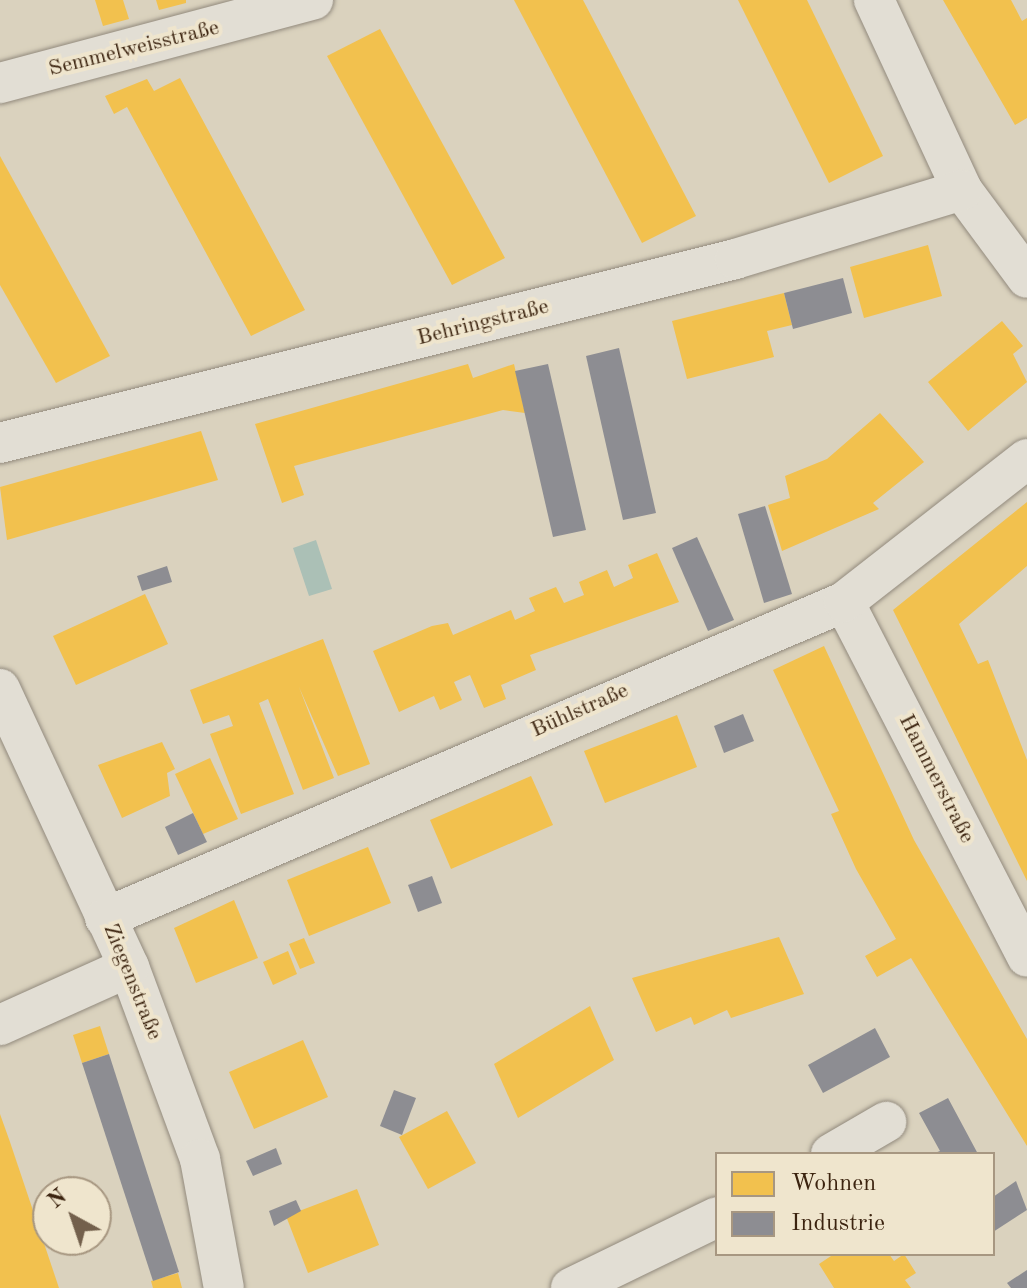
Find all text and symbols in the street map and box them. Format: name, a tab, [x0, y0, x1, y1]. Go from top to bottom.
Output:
street label: Semmelweisstraße	[46, 15, 222, 83]
street label: Behringstraße	[414, 294, 552, 352]
street label: Bühlstraße	[527, 678, 633, 744]
street label: Hammerstraße	[892, 710, 980, 848]
street label: Ziegenstraße	[97, 920, 167, 1044]
legend	[715, 1152, 995, 1256]
text: Wohnen	[791, 1172, 876, 1196]
north arrow	[32, 1176, 112, 1256]
text: N	[44, 1185, 71, 1213]
text: Industrie	[791, 1212, 885, 1236]

